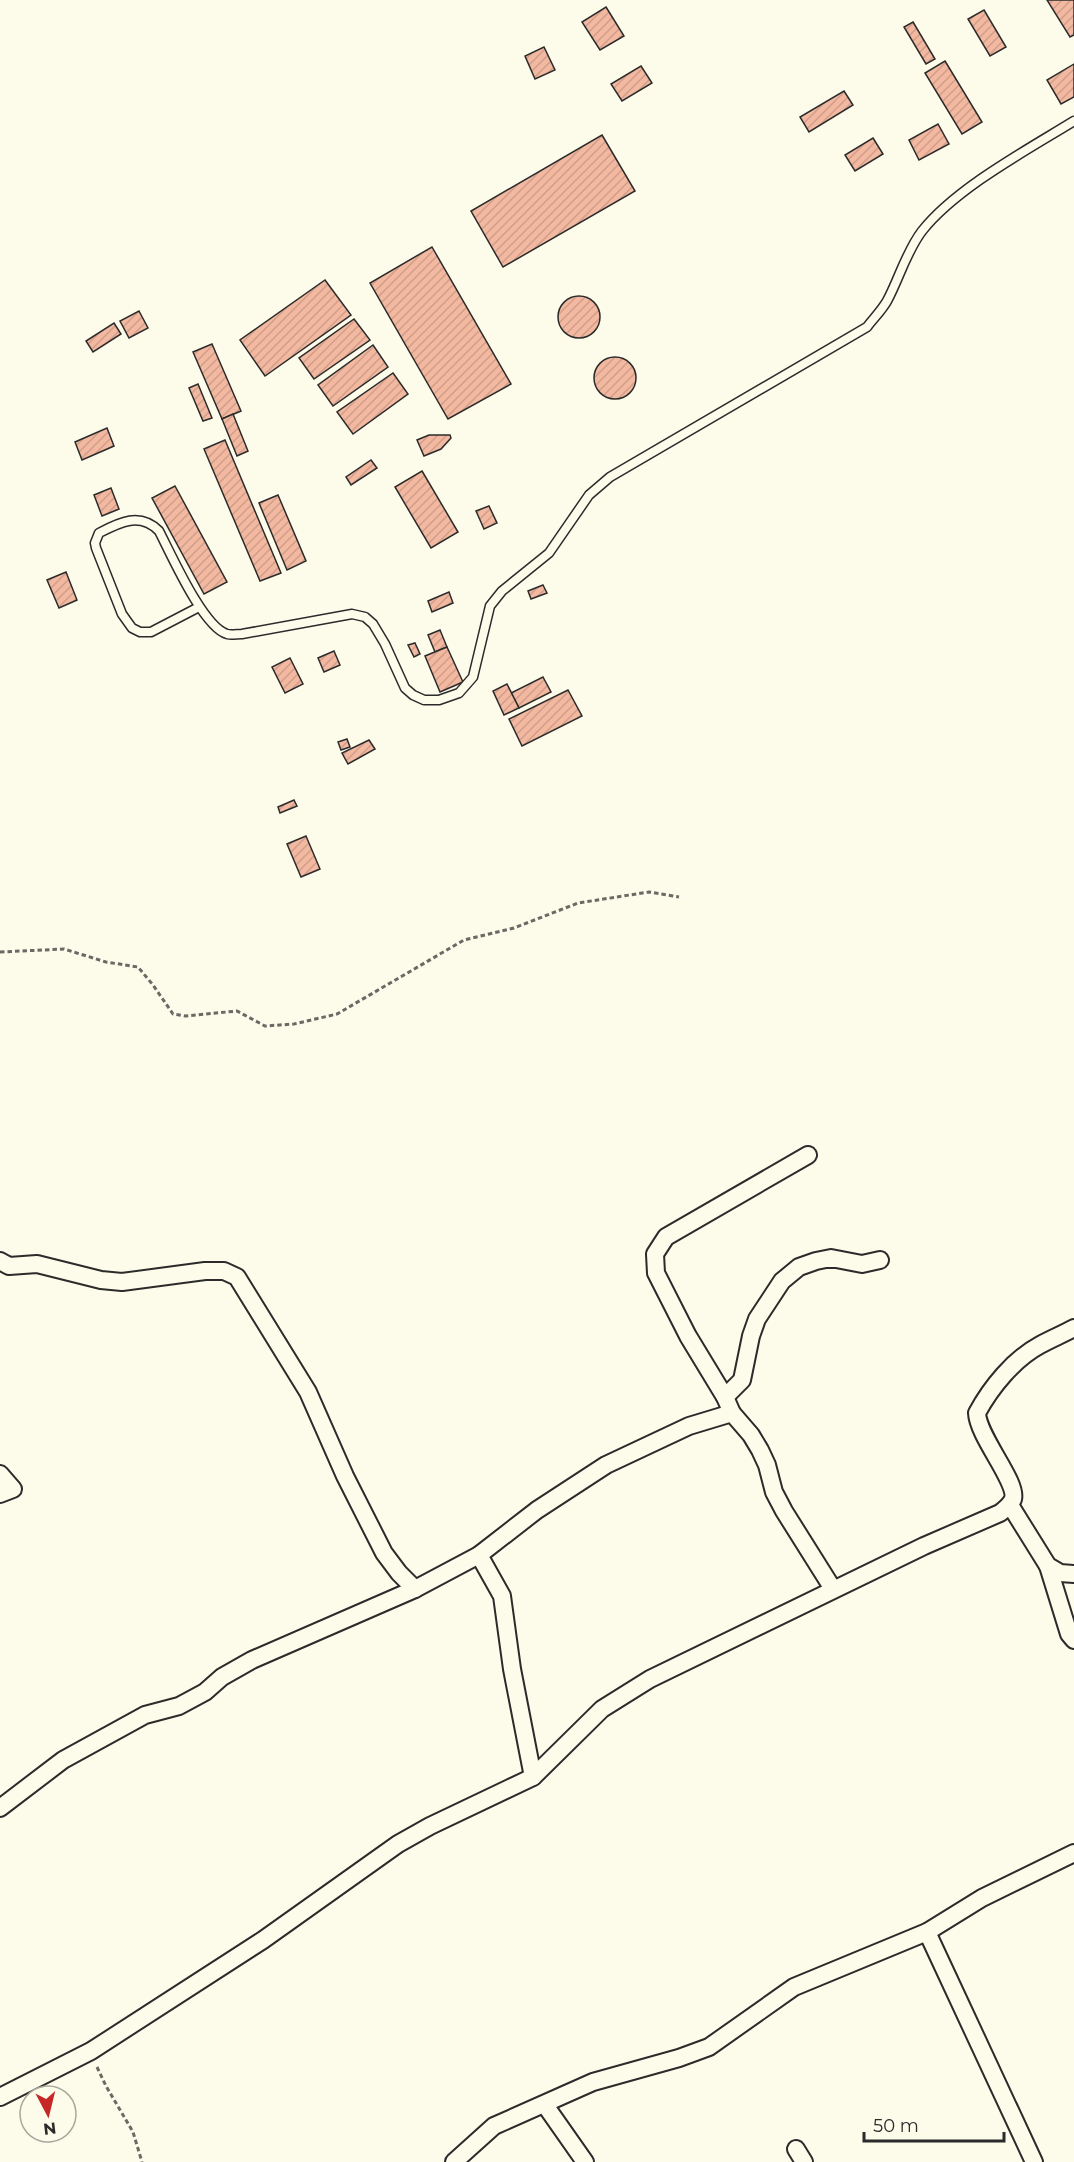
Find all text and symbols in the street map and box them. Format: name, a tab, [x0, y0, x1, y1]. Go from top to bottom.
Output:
north arrow	[18, 2084, 78, 2144]
scale bar	[864, 2105, 1004, 2143]
text: 50 m	[873, 2115, 919, 2137]
text: N	[42, 2118, 57, 2139]

